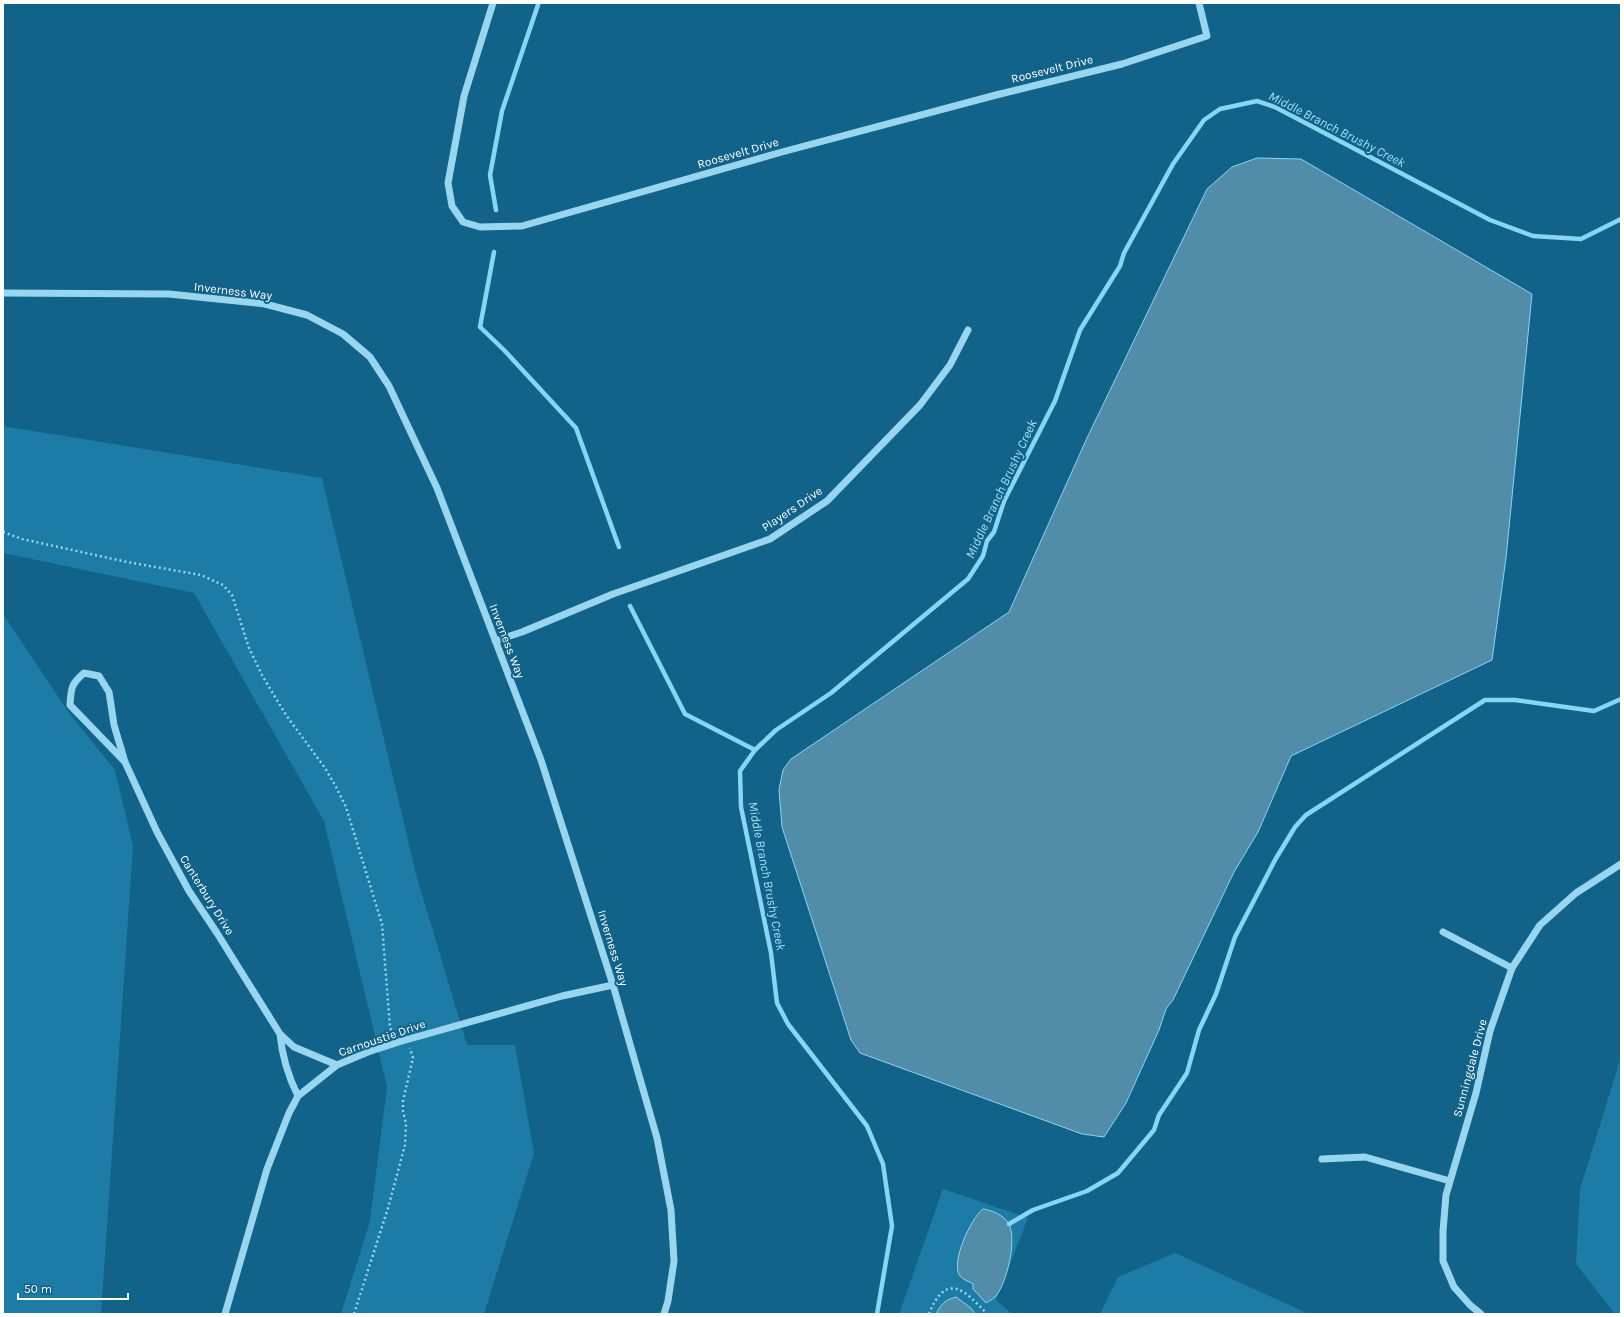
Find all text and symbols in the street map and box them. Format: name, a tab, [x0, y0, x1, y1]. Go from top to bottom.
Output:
street label: Roosevelt Drive	[1010, 52, 1094, 86]
water label: Middle Branch Brushy Creek	[1266, 88, 1408, 170]
street label: Roosevelt Drive	[696, 135, 780, 171]
street label: Inverness Way	[193, 279, 273, 303]
water label: Middle Branch Brushy Creek	[962, 417, 1040, 561]
street label: Players Drive	[759, 484, 825, 534]
street label: Inverness Way	[486, 602, 528, 681]
water label: Middle Branch Brushy Creek	[745, 800, 789, 952]
street label: Canterbury Drive	[177, 853, 237, 937]
street label: Inverness Way	[595, 908, 631, 988]
street label: Carnoustie Drive	[337, 1017, 427, 1059]
street label: Sunningdale Drive	[1450, 1018, 1490, 1118]
scale bar	[18, 1275, 128, 1301]
text: 50 m	[24, 1282, 52, 1296]

